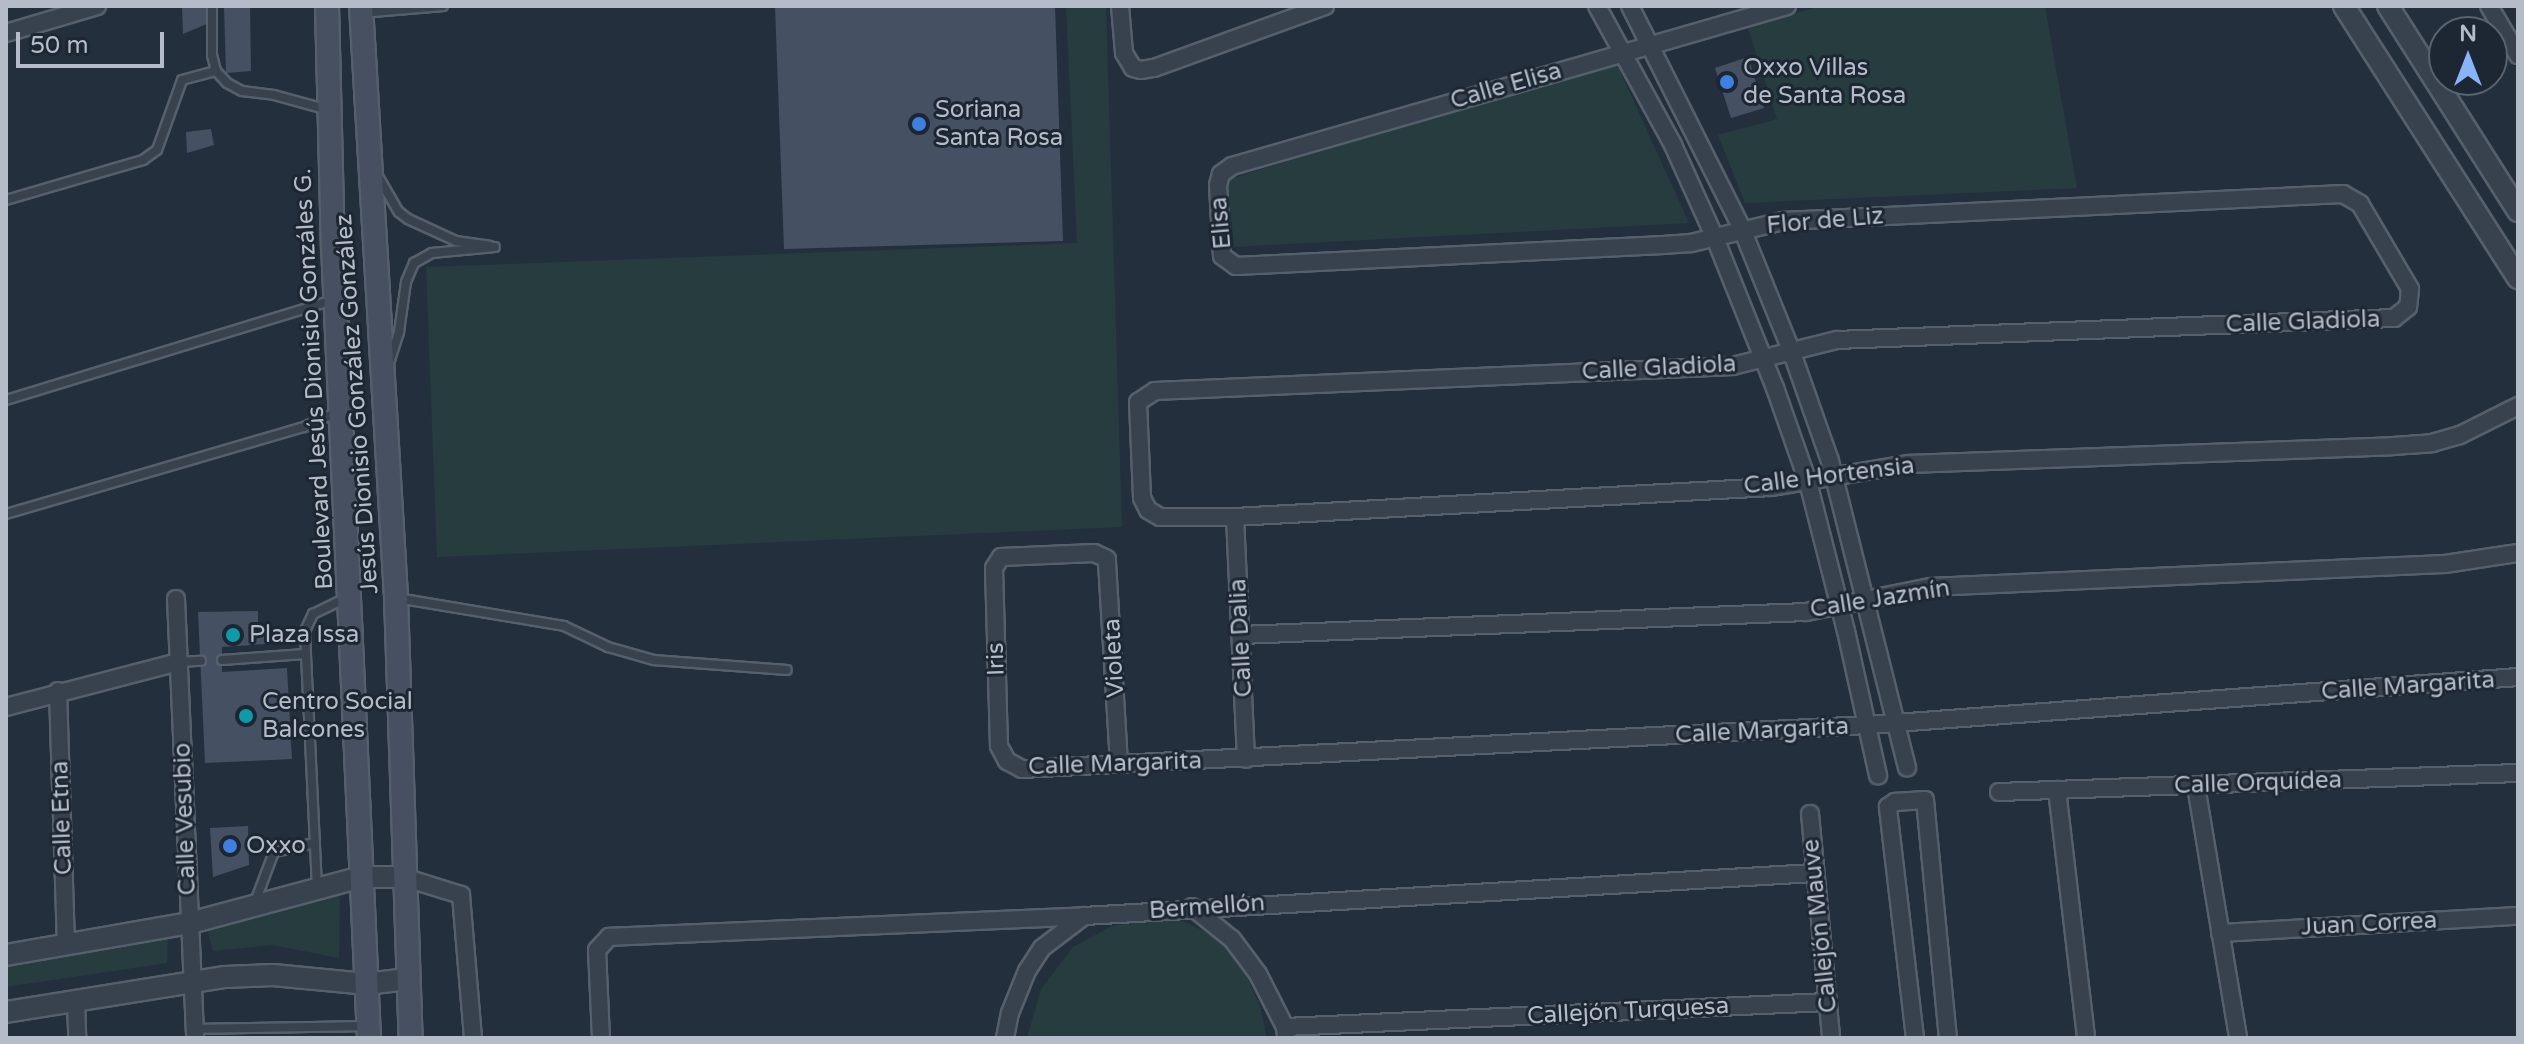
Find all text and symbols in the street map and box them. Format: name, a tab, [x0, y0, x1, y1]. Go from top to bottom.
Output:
scale bar	[20, 16, 168, 66]
north arrow	[2428, 16, 2508, 96]
text: N	[2459, 21, 2477, 47]
text: 50 m	[30, 31, 88, 60]
place label: Oxxo Villas de Santa Rosa	[1743, 54, 1906, 110]
street label: Calle Elisa	[1447, 56, 1565, 116]
marker: Oxxo Villas de Santa Rosa	[1718, 73, 1736, 91]
place label: Soriana Santa Rosa	[935, 96, 1063, 152]
marker: Soriana Santa Rosa	[910, 115, 928, 133]
street label: Boulevard Jesús Dionisio Gonzáles G.	[289, 168, 339, 590]
street label: Elisa	[1204, 196, 1238, 250]
street label: Flor de Liz	[1765, 202, 1885, 240]
street label: Jesús Dionisio González González	[329, 213, 385, 595]
street label: Calle Gladiola	[2225, 305, 2381, 339]
street label: Calle Gladiola	[1581, 350, 1737, 386]
street label: Calle Hortensia	[1742, 451, 1916, 501]
street label: Calle Jazmín	[1808, 574, 1952, 624]
street label: Calle Dalia	[1224, 578, 1258, 698]
street label: Violeta	[1098, 618, 1130, 698]
place label: Plaza Issa	[249, 621, 359, 649]
marker: Plaza Issa	[224, 626, 242, 644]
street label: Iris	[981, 642, 1011, 676]
street label: Calle Margarita	[2320, 666, 2496, 706]
place label: Centro Social Balcones	[262, 688, 413, 744]
marker: Centro Social Balcones	[237, 707, 255, 725]
street label: Calle Margarita	[1674, 712, 1850, 750]
street label: Calle Vesubio	[168, 742, 202, 896]
street label: Calle Margarita	[1028, 747, 1202, 781]
street label: Calle Etna	[46, 760, 78, 876]
street label: Calle Orquídea	[2174, 766, 2342, 800]
place label: Oxxo	[246, 832, 306, 860]
marker: Oxxo	[221, 837, 239, 855]
street label: Callejón Mauve	[1797, 838, 1843, 1014]
street label: Bermellón	[1148, 889, 1266, 925]
street label: Juan Correa	[2300, 906, 2438, 942]
street label: Callejón Turquesa	[1526, 991, 1730, 1031]

